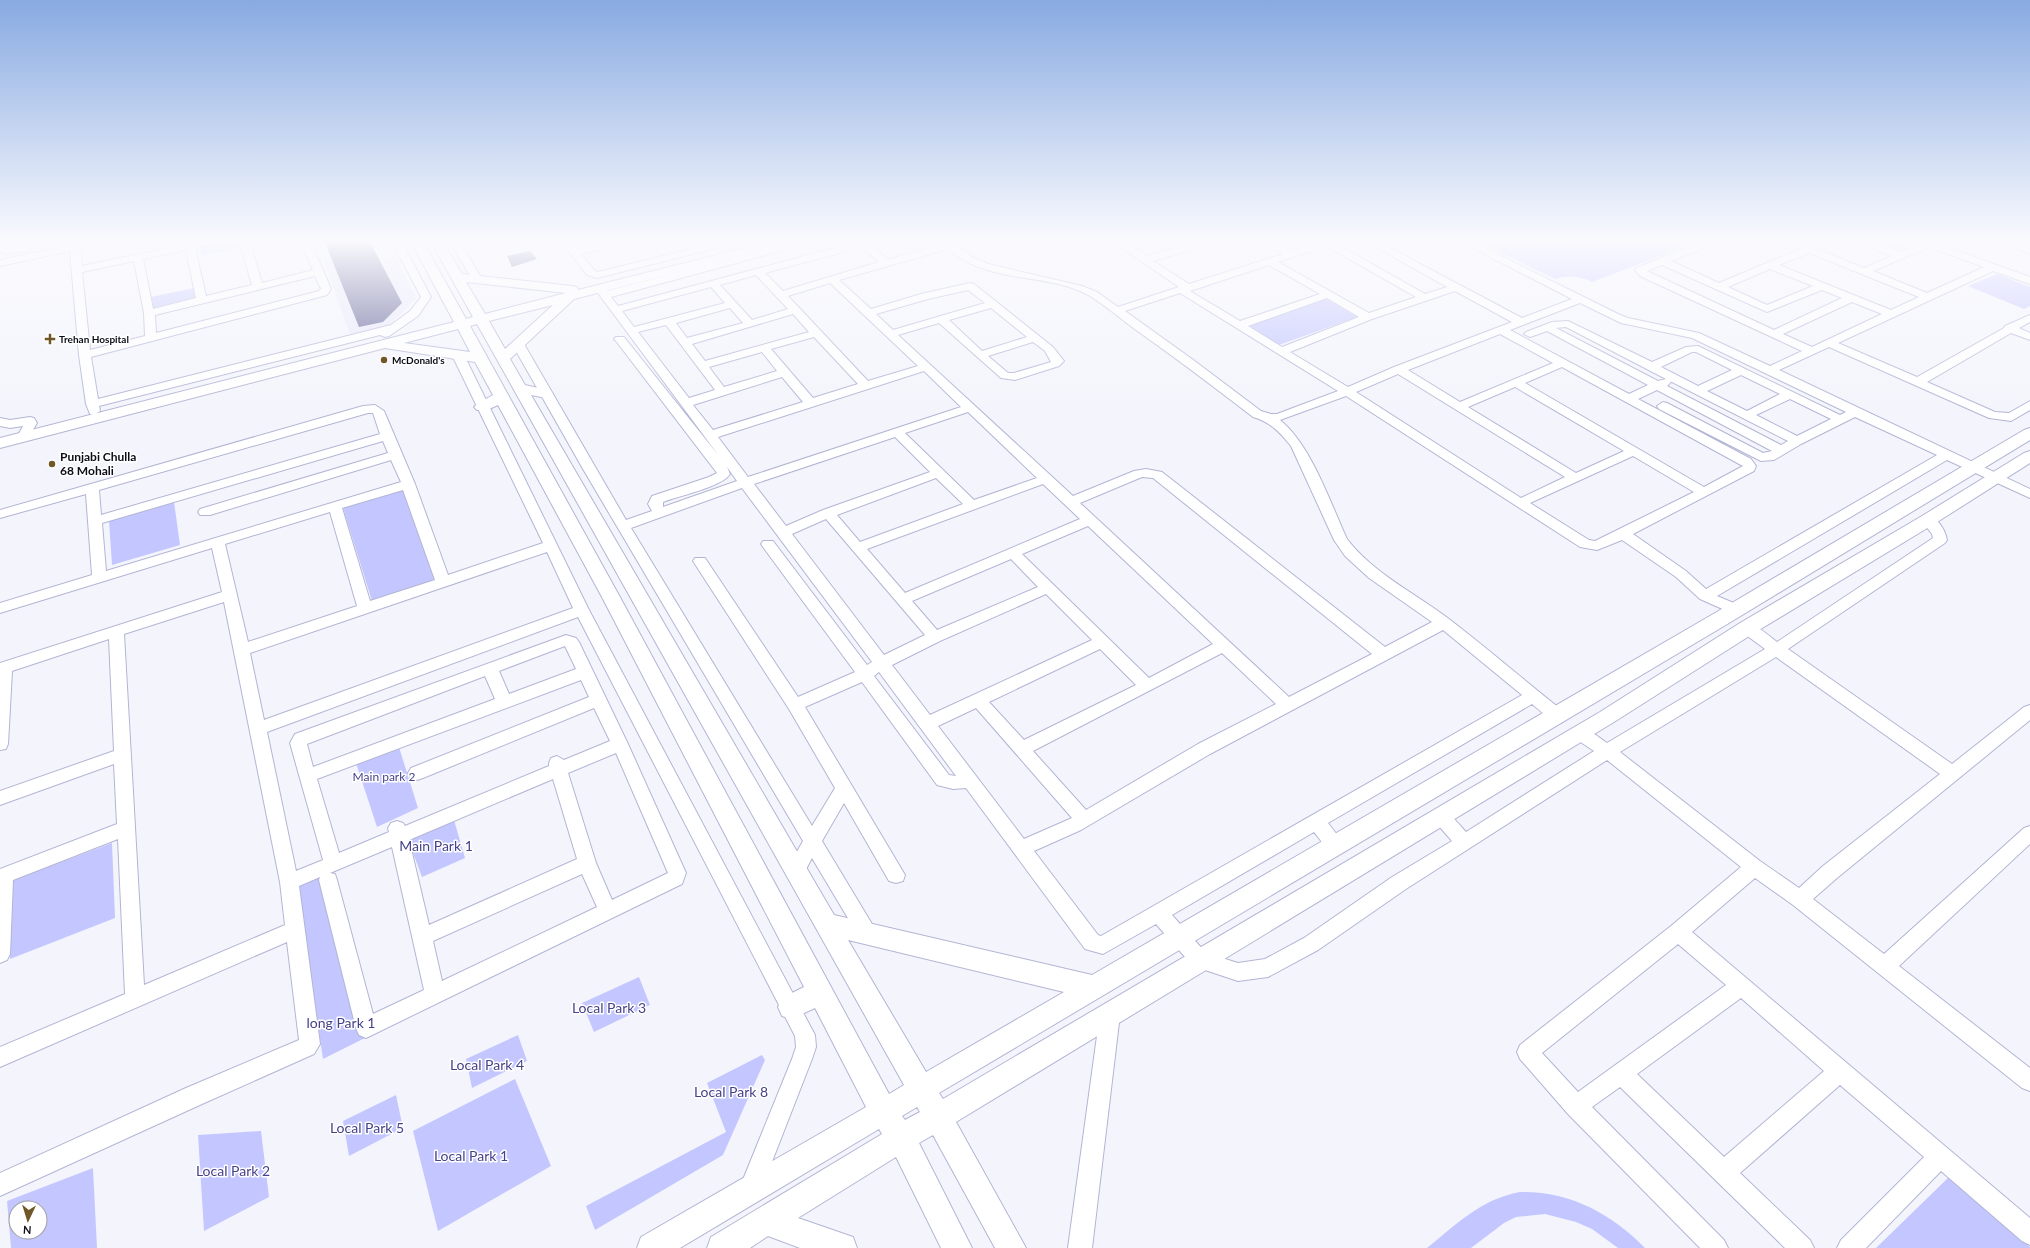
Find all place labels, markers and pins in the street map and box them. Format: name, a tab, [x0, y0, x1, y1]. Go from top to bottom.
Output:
marker: Trehan Hospital	[44, 333, 56, 345]
place label: Trehan Hospital	[59, 333, 129, 345]
place label: McDonald's	[392, 354, 445, 366]
marker: McDonald's	[379, 355, 389, 365]
place label: Punjabi Chulla 68 Mohali	[60, 449, 136, 478]
marker: Punjabi Chulla 68 Mohali	[47, 459, 57, 469]

